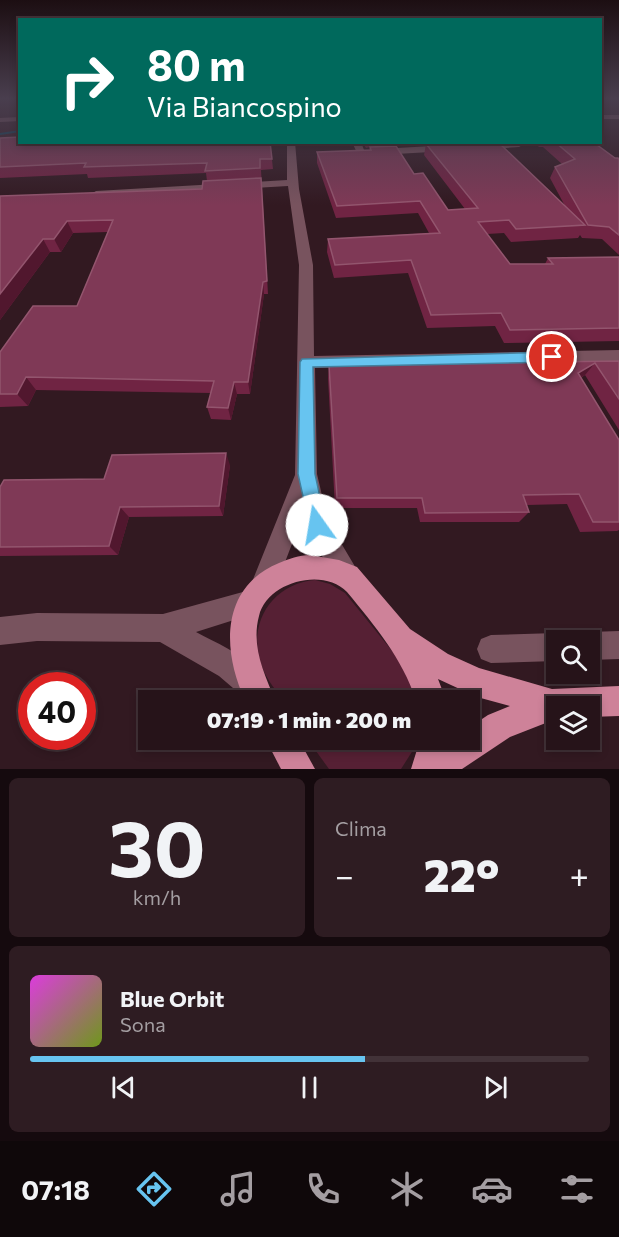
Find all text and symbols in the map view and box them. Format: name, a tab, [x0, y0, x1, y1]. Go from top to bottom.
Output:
text: 80 m	[147, 38, 246, 90]
icon: right	[48, 42, 126, 120]
text: Via Biancospino	[147, 90, 342, 123]
pin	[526, 331, 577, 382]
icon: arrive	[535, 340, 568, 373]
position arrow	[285, 493, 349, 557]
map controls	[546, 630, 600, 750]
button: search	[546, 630, 600, 684]
speed limit sign: 40	[18, 672, 96, 750]
button: layers	[546, 696, 600, 750]
text: 07:19 · 1 min · 200 m	[207, 706, 411, 733]
text: 30	[108, 798, 206, 893]
text: Clima	[335, 816, 387, 840]
text: 22°	[424, 846, 500, 901]
text: −	[335, 854, 354, 895]
text: +	[570, 854, 589, 895]
text: km/h	[133, 885, 181, 909]
text: Blue Orbit	[120, 985, 224, 1012]
text: Sona	[120, 1012, 166, 1036]
icon: previous	[107, 1071, 140, 1104]
icon: pause	[293, 1071, 326, 1104]
icon: next	[479, 1071, 512, 1104]
icon: directions	[133, 1168, 175, 1210]
icon: music	[217, 1168, 259, 1210]
icon: phone	[302, 1168, 344, 1210]
icon: climate	[386, 1168, 428, 1210]
icon: car	[471, 1168, 513, 1210]
icon: filters	[556, 1168, 598, 1210]
text: 07:18	[21, 1173, 90, 1206]

